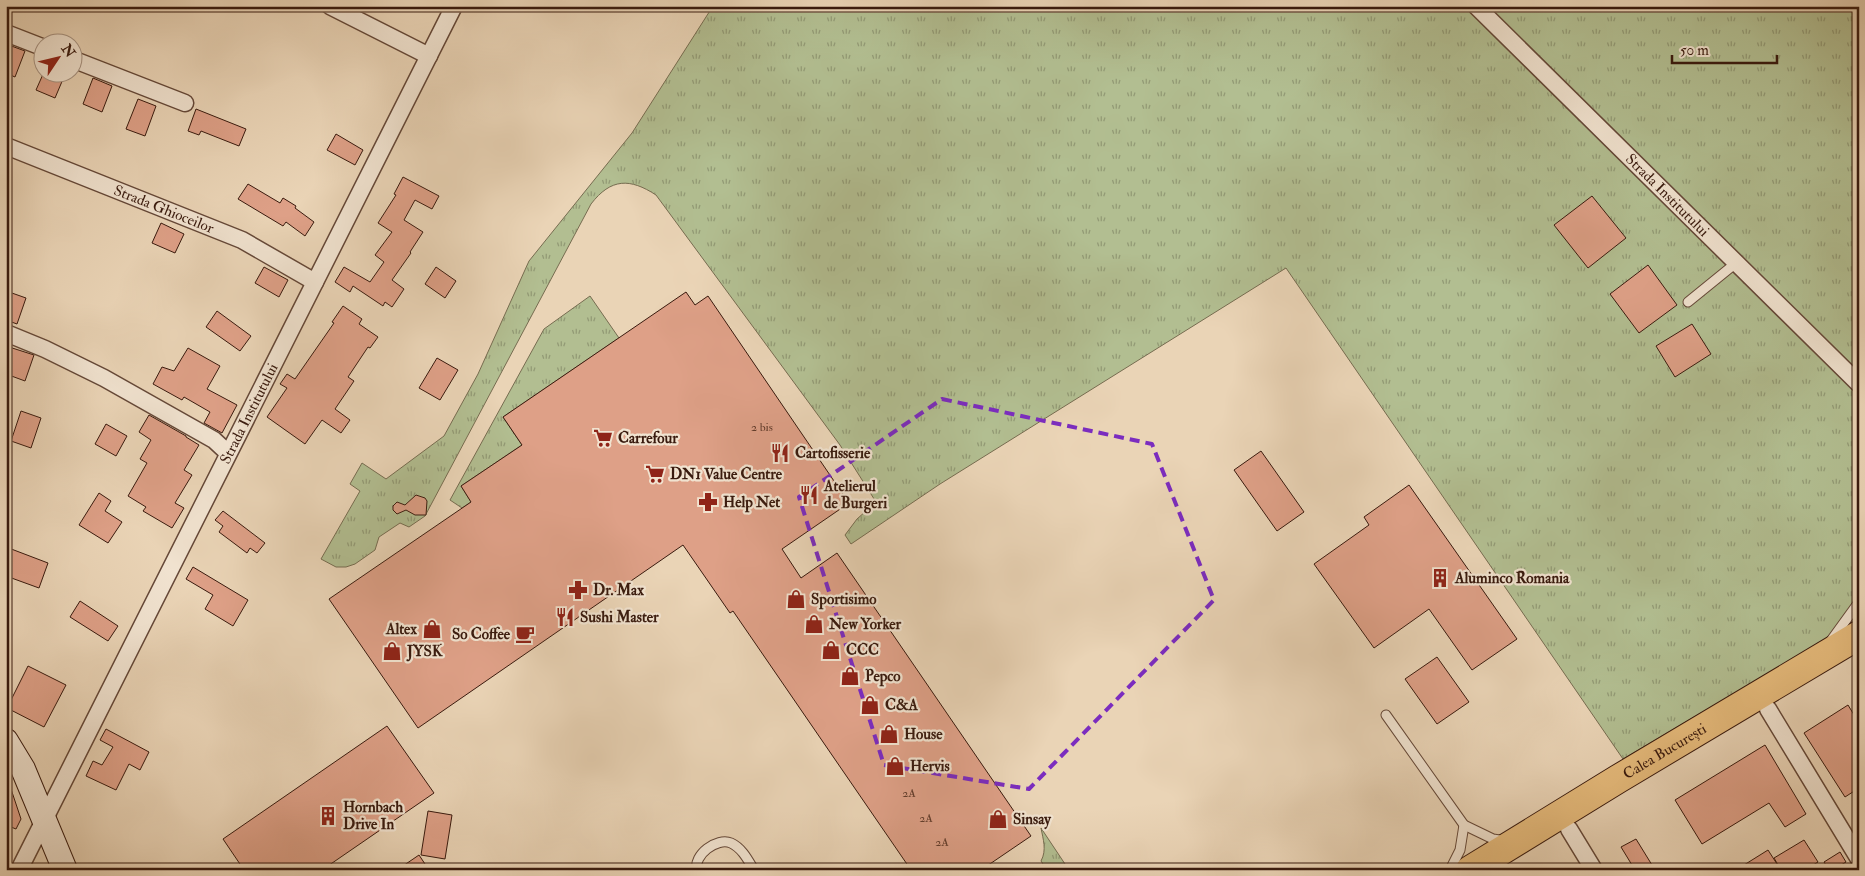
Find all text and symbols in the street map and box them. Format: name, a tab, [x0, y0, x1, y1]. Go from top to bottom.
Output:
north arrow	[32, 32, 82, 82]
scale bar	[1672, 32, 1778, 64]
text: N	[57, 40, 79, 61]
text: 50 m	[1680, 41, 1709, 60]
street label: Strada Institutului	[1621, 150, 1713, 241]
street label: Strada Ghioceilor	[111, 181, 217, 238]
street label: Strada Institutului	[216, 360, 283, 467]
house number: 2 bis	[751, 420, 773, 435]
supermarket icon: Carrefour	[592, 427, 614, 449]
place label: Carrefour	[618, 429, 678, 448]
restaurant icon: Cartofisserie	[769, 442, 791, 464]
place label: Cartofisserie	[795, 444, 871, 463]
supermarket icon: DN1 Value Centre	[644, 463, 666, 485]
place label: DN1 Value Centre	[670, 465, 783, 484]
place label: Atelierul de Burgeri	[823, 477, 887, 514]
restaurant icon: Atelierul de Burgeri	[798, 484, 820, 506]
pharmacy icon: Help Net	[697, 491, 719, 513]
place label: Help Net	[723, 493, 780, 513]
building icon: Aluminco Romania	[1429, 567, 1451, 589]
place label: Aluminco Romania	[1454, 569, 1570, 588]
pharmacy icon: Dr. Max	[567, 579, 589, 601]
place label: Dr. Max	[593, 581, 644, 600]
shop icon: Sportisimo	[785, 588, 807, 610]
place label: Sportisimo	[811, 590, 877, 610]
restaurant icon: Sushi Master	[554, 606, 576, 628]
place label: Sushi Master	[580, 608, 659, 627]
shop icon: New Yorker	[803, 613, 825, 635]
place label: New Yorker	[828, 615, 902, 634]
shop icon: Altex	[421, 618, 443, 640]
place label: Altex	[385, 620, 417, 639]
cafe icon: So Coffee	[514, 623, 536, 645]
place label: So Coffee	[452, 625, 511, 644]
shop icon: CCC	[820, 639, 842, 661]
shop icon: JYSK	[381, 640, 403, 662]
place label: CCC	[846, 641, 879, 660]
place label: JYSK	[406, 642, 443, 662]
shop icon: Pepco	[839, 665, 861, 687]
place label: Pepco	[865, 667, 901, 687]
shop icon: C&A	[859, 694, 881, 716]
place label: C&A	[885, 696, 919, 715]
street label: Calea București	[1620, 719, 1710, 784]
shop icon: House	[878, 723, 900, 745]
place label: House	[904, 725, 943, 744]
shop icon: Hervis	[884, 755, 906, 777]
place label: Hervis	[910, 757, 950, 776]
house number: 2A	[902, 786, 916, 801]
place label: Hornbach Drive In	[343, 798, 403, 834]
building icon: Hornbach Drive In	[317, 805, 339, 827]
shop icon: Sinsay	[987, 808, 1009, 830]
place label: Sinsay	[1013, 810, 1052, 830]
house number: 2A	[919, 811, 933, 826]
house number: 2A	[935, 835, 949, 850]

